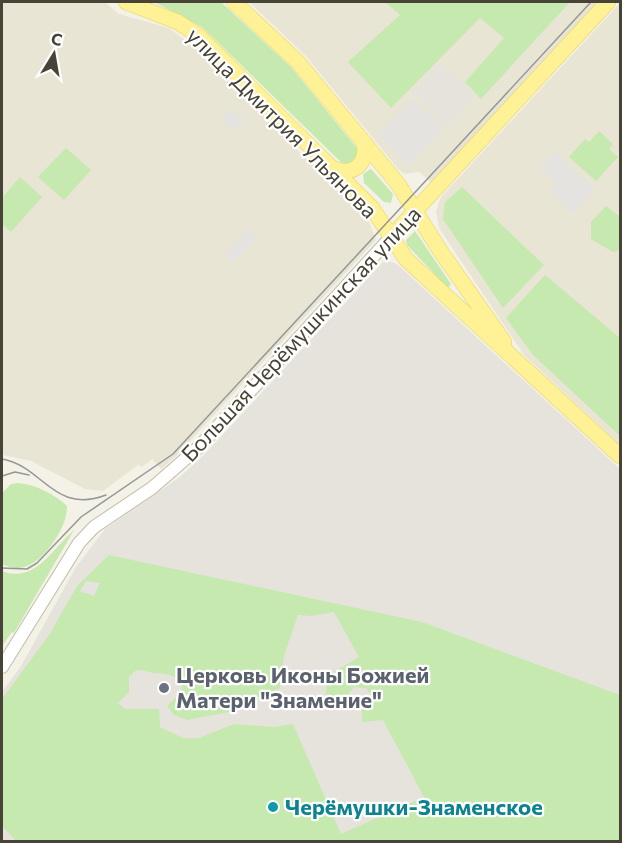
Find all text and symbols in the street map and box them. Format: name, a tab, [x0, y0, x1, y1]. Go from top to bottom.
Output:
street label: улица Дмитрия Ульянова	[181, 22, 383, 224]
north arrow	[24, 24, 84, 84]
text: С	[50, 28, 64, 49]
street label: Большая Черёмушкинская улица	[175, 200, 426, 467]
place label: Церковь Иконы Божией Матери "Знамение"	[176, 661, 429, 713]
marker: Церковь Иконы Божией Матери "Знамение"	[157, 681, 171, 695]
place label: Черёмушки-Знаменское	[285, 793, 543, 820]
marker: Черёмушки-Знаменское	[266, 800, 280, 814]

